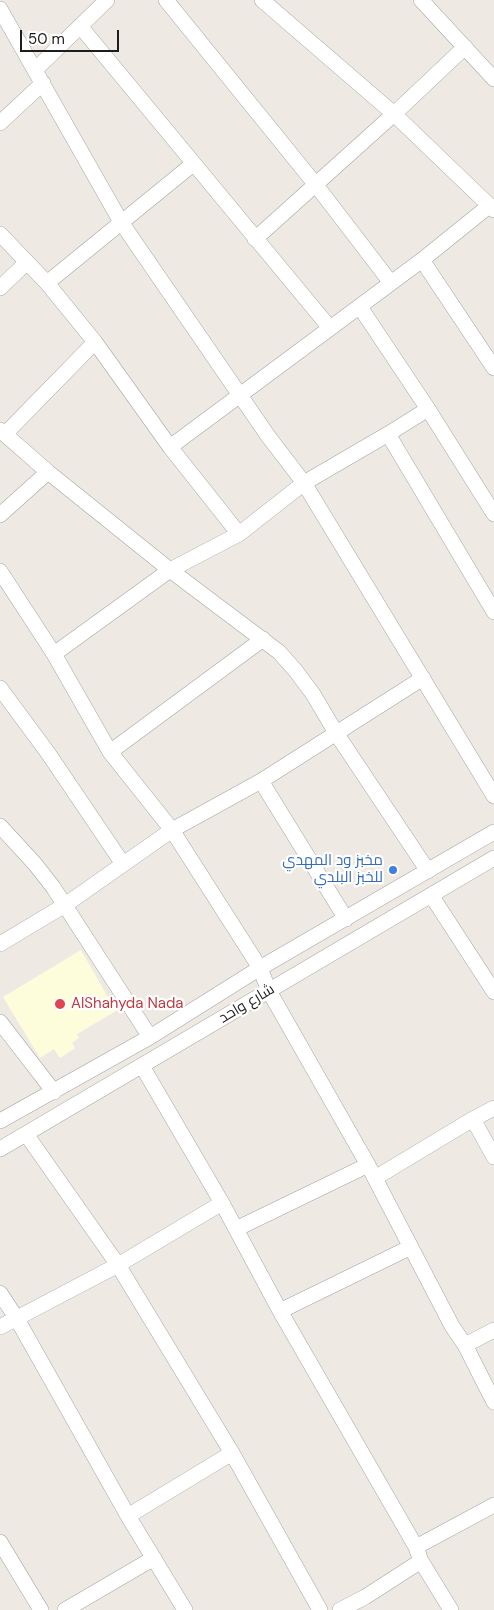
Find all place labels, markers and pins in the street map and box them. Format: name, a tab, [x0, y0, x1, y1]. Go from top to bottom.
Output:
place label: مخبز ود المهدي للخبز البلدي	[282, 852, 383, 887]
marker: مخبز ود المهدي للخبز البلدي	[387, 864, 399, 876]
place label: AlShahyda Nada	[71, 995, 183, 1013]
marker: AlShahyda Nada	[53, 997, 67, 1011]

